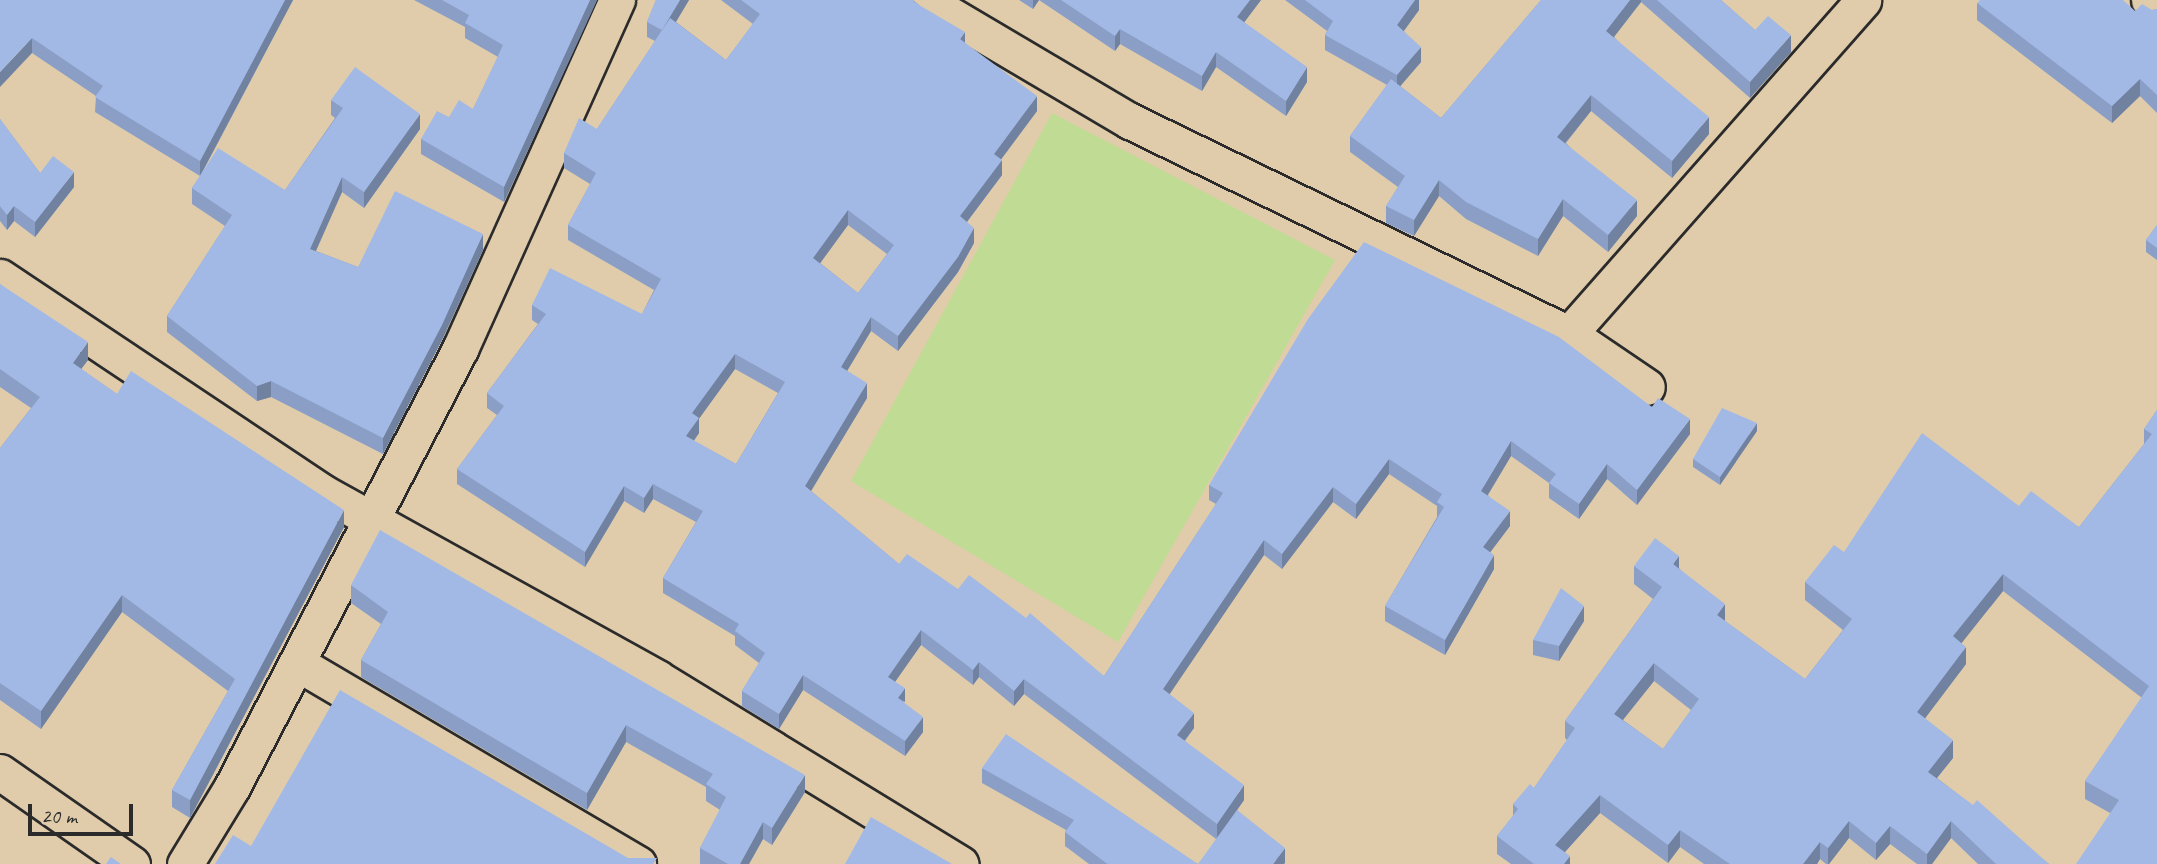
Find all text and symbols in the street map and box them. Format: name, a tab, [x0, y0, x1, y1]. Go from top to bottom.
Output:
scale bar	[32, 790, 136, 834]
text: 20 m	[41, 803, 77, 829]

